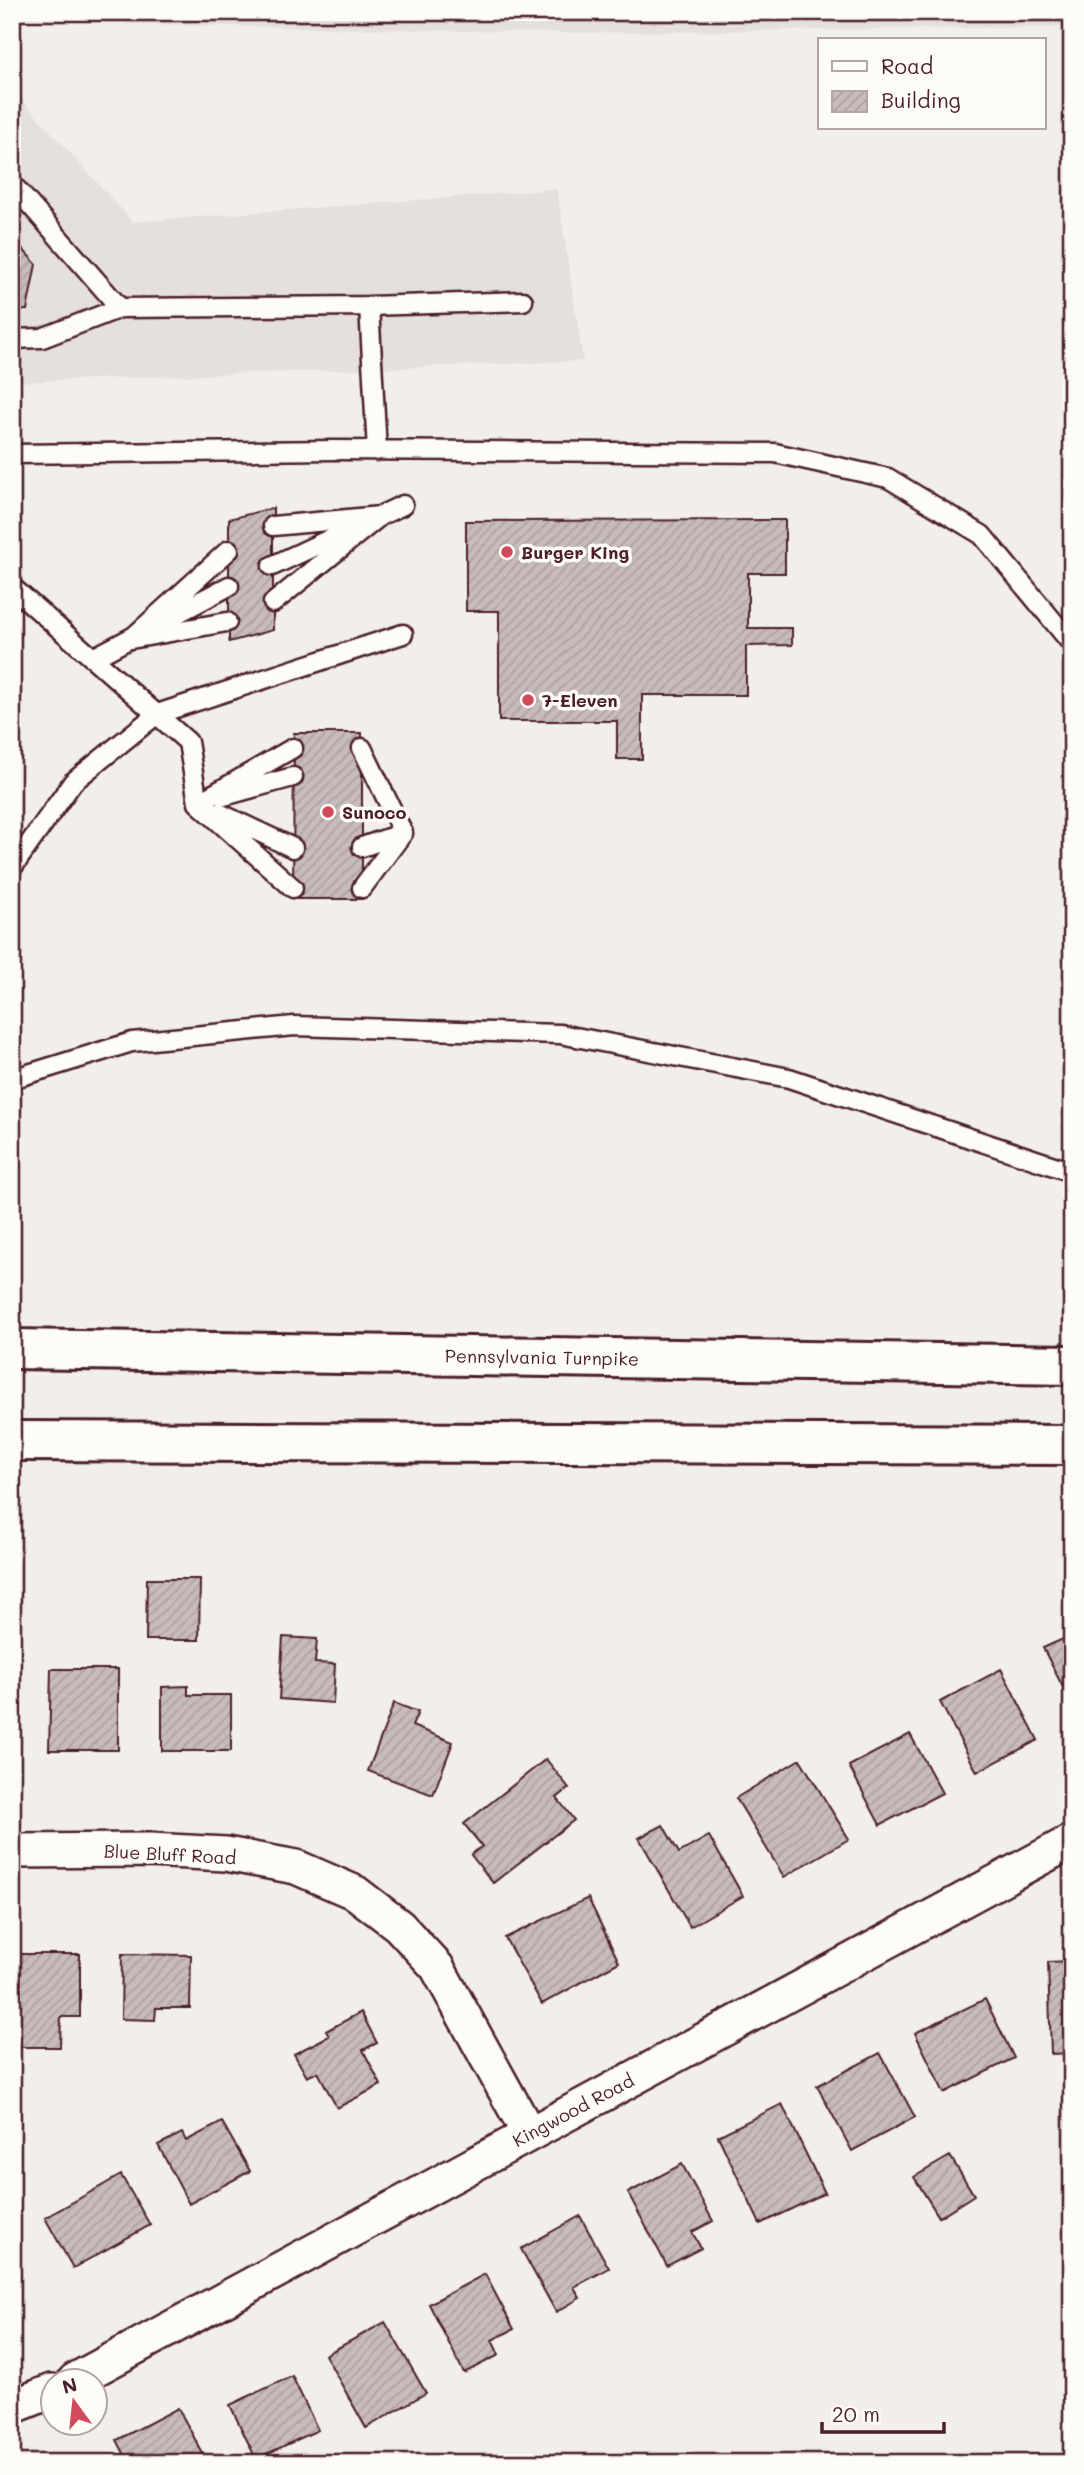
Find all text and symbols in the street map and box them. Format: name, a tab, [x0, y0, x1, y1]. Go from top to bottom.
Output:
legend	[818, 38, 1046, 130]
text: Road	[881, 52, 933, 79]
text: Building	[881, 86, 961, 113]
place label: Burger King	[521, 540, 629, 564]
marker: Burger King	[499, 544, 515, 560]
place label: 7-Eleven	[542, 688, 618, 712]
marker: 7-Eleven	[520, 692, 536, 708]
place label: Sunoco	[342, 800, 407, 824]
marker: Sunoco	[320, 804, 336, 820]
street label: Pennsylvania Turnpike	[445, 1343, 639, 1371]
street label: Blue Bluff Road	[103, 1839, 237, 1869]
street label: Kingwood Road	[508, 2068, 638, 2152]
north arrow	[38, 2366, 108, 2436]
text: N	[59, 2371, 80, 2399]
scale bar	[822, 2391, 944, 2435]
text: 20 m	[832, 2400, 880, 2427]

